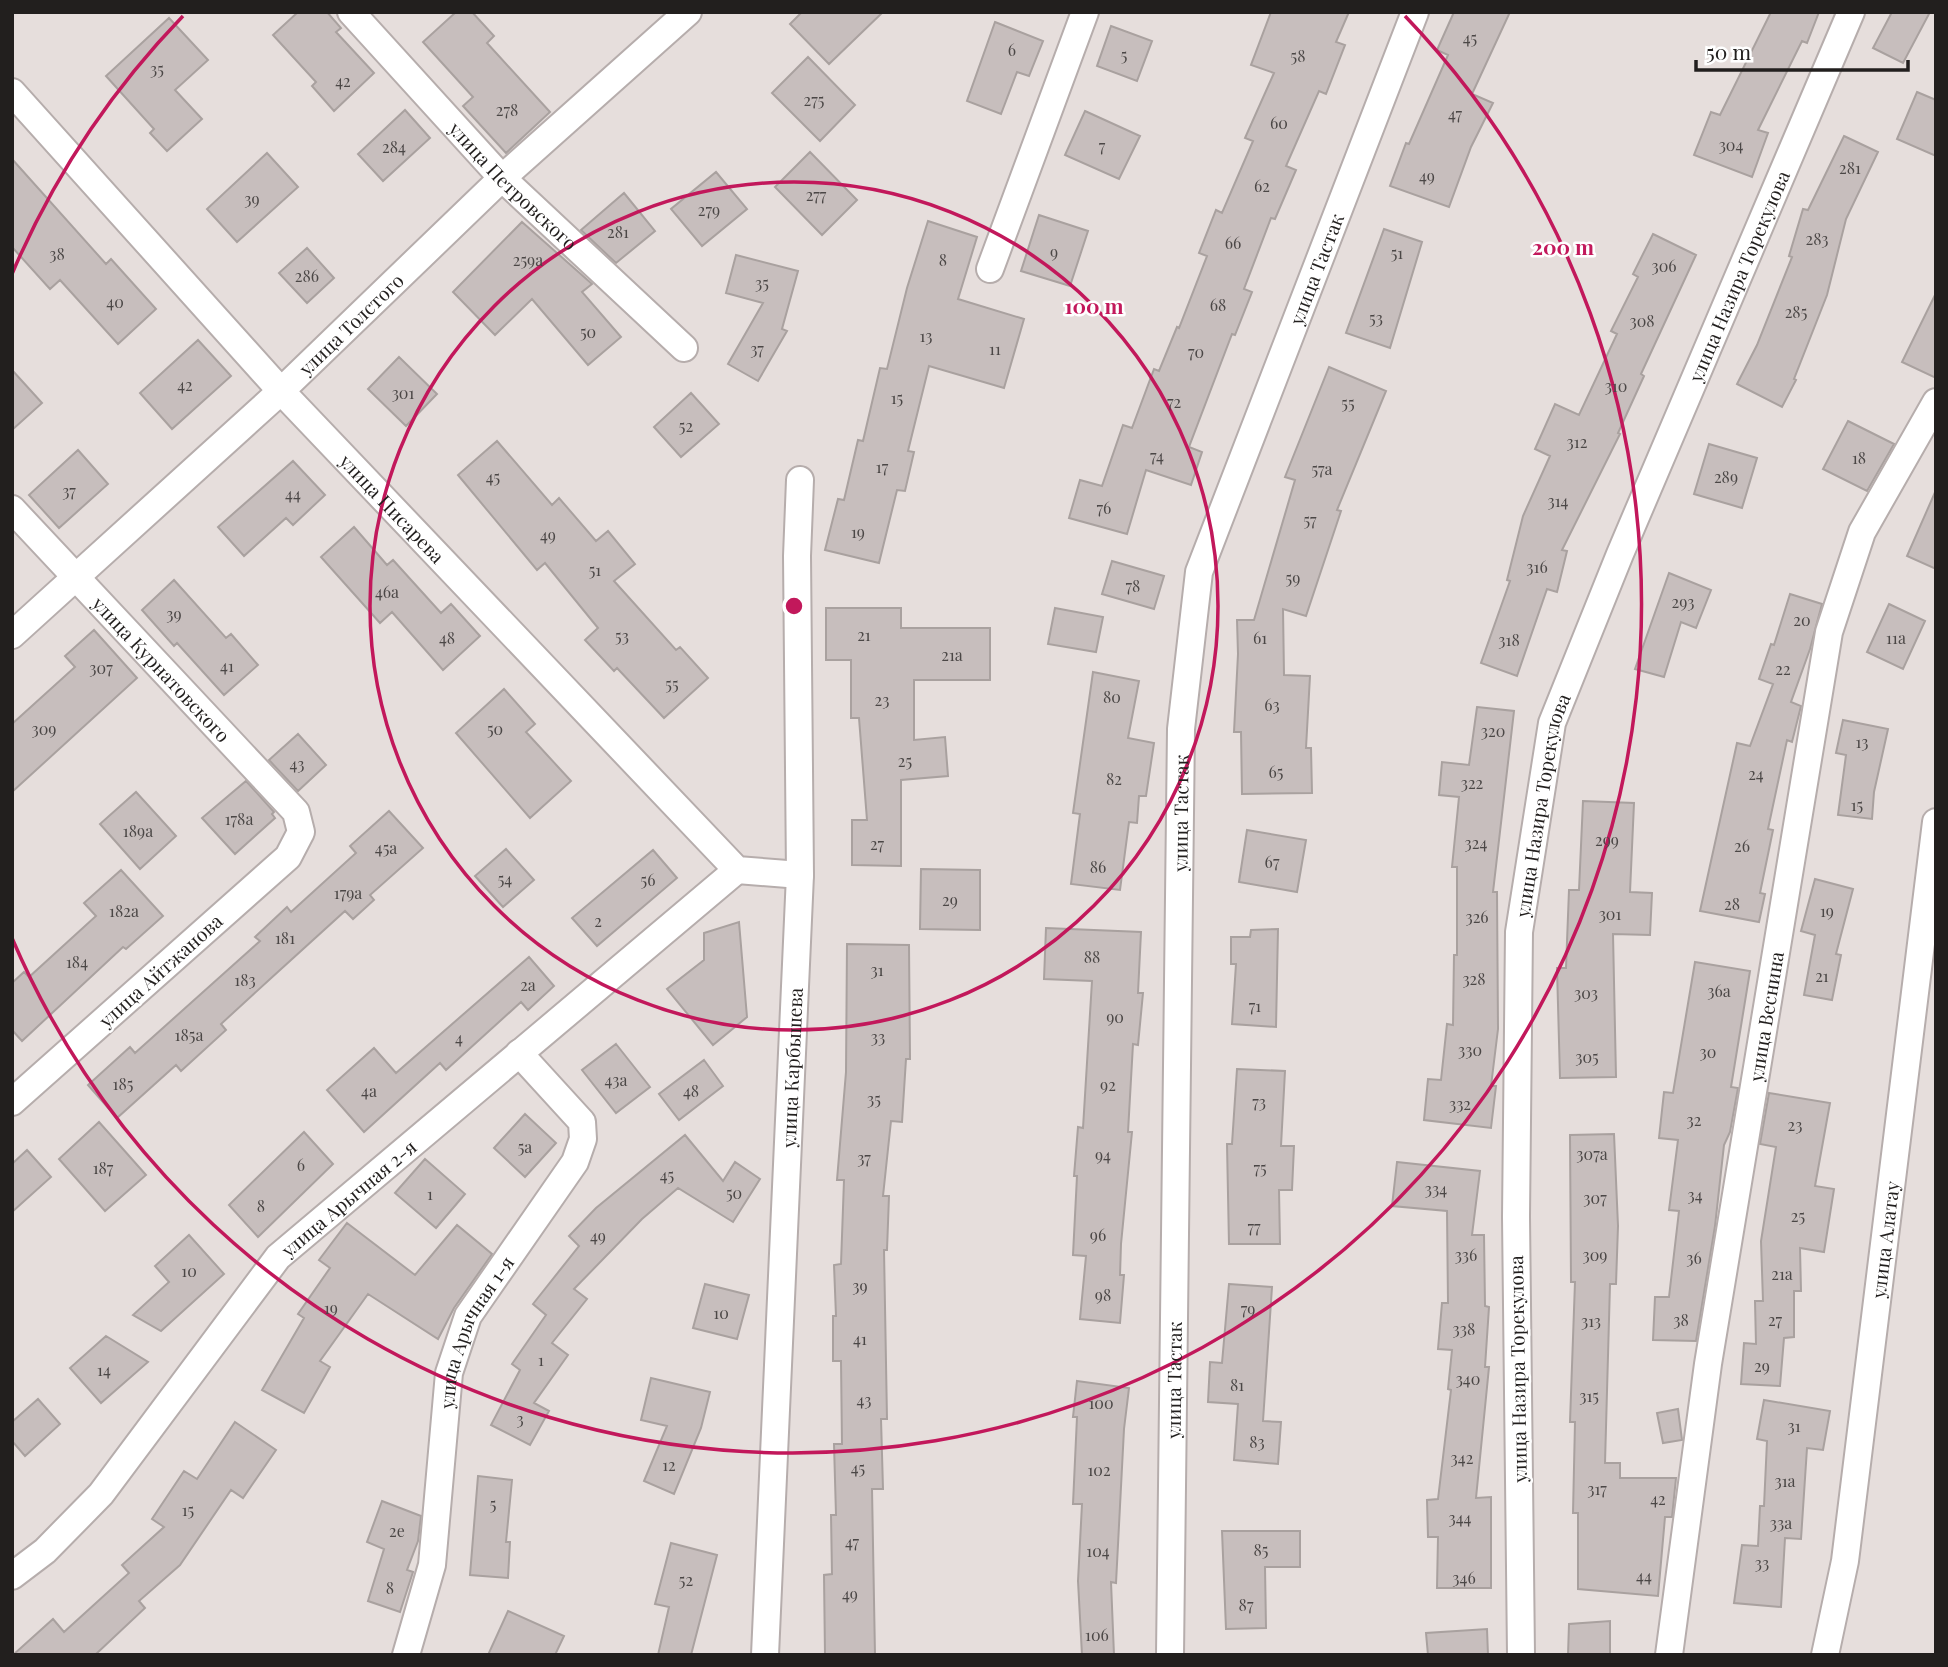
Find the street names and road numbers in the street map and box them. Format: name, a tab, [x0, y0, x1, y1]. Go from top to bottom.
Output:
street label: улица Петровского	[443, 115, 584, 255]
street label: улица Назира Торекулова	[1682, 166, 1795, 387]
street label: улица Тастак	[1282, 209, 1349, 329]
street label: улица Толстого	[292, 267, 409, 381]
street label: улица Писарева	[334, 447, 451, 569]
street label: улица Курнатовского	[86, 590, 236, 747]
street label: улица Назира Торекулова	[1508, 689, 1576, 920]
street label: улица Тастак	[1166, 754, 1194, 873]
street label: улица Айтжанова	[92, 907, 228, 1033]
street label: улица Веснина	[1742, 949, 1789, 1084]
street label: улица Карбышева	[775, 987, 808, 1149]
street label: улица Арычная 2-я	[274, 1133, 421, 1263]
street label: улица Алатау	[1864, 1179, 1905, 1301]
street label: улица Арычная 1-я	[433, 1250, 519, 1411]
street label: улица Назира Торекулова	[1502, 1255, 1532, 1484]
street label: улица Тастак	[1160, 1321, 1187, 1440]

